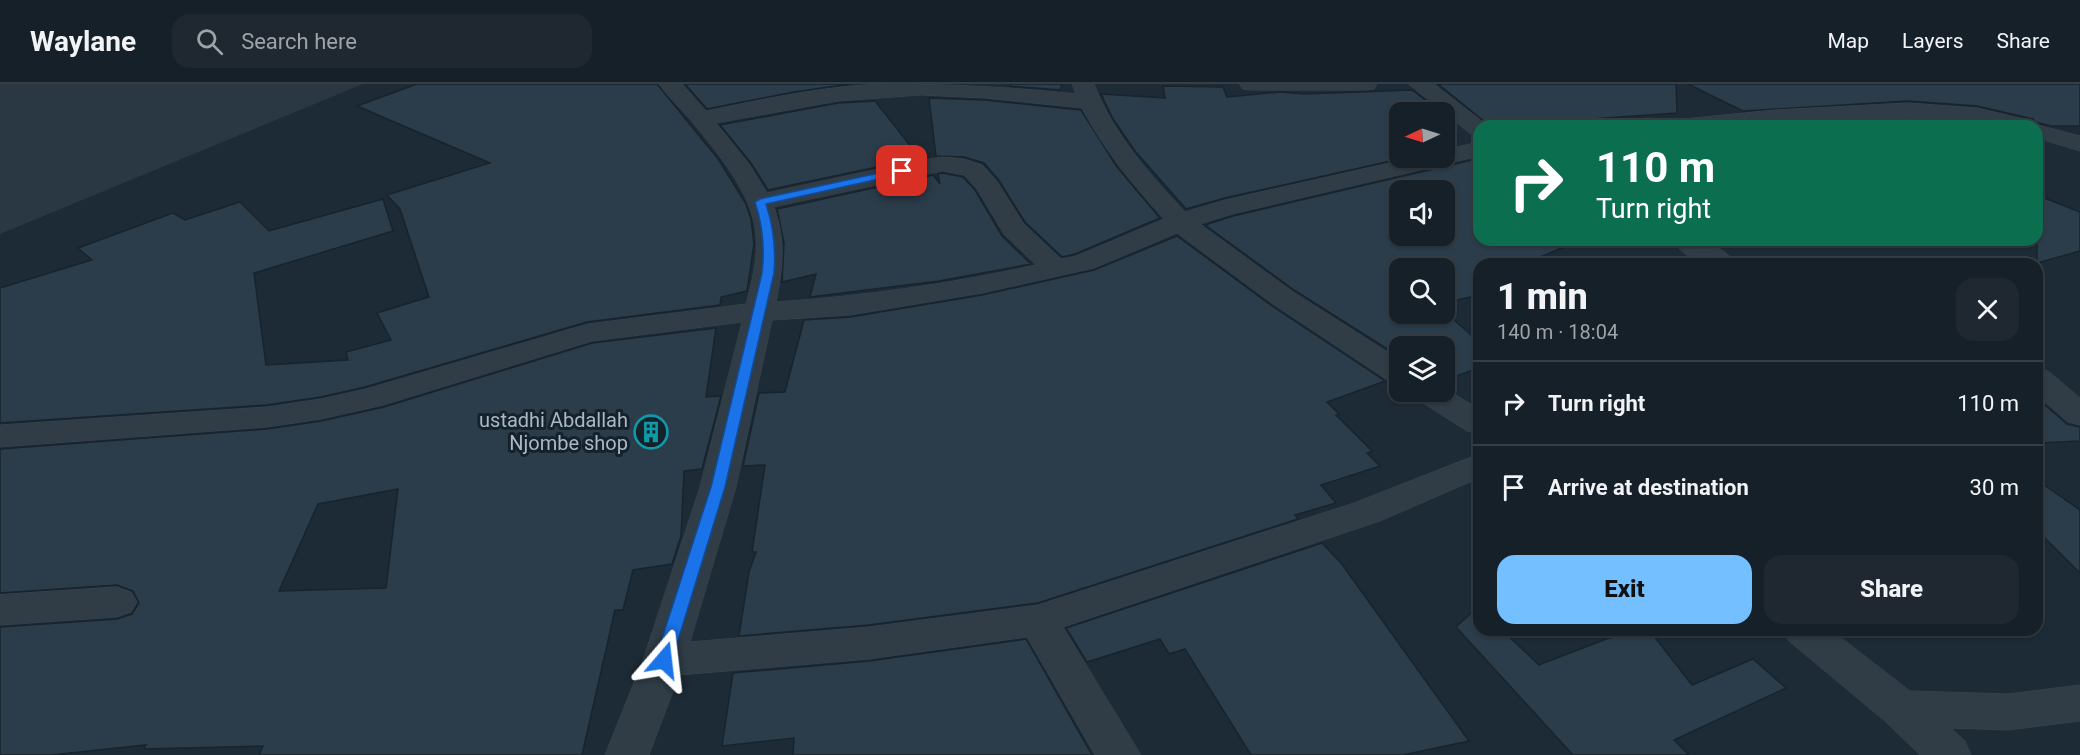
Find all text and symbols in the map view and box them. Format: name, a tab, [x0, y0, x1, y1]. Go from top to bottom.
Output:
search box	[172, 14, 592, 68]
text: Waylane	[30, 25, 136, 58]
icon: search	[193, 25, 226, 58]
text: Search here	[241, 29, 357, 54]
text: Map	[1827, 29, 1869, 53]
text: Layers	[1902, 29, 1963, 53]
text: Share	[1996, 29, 2050, 53]
north arrow	[1389, 102, 1455, 168]
map controls	[1389, 102, 1455, 402]
text: 110 m	[1596, 143, 1715, 192]
icon: right	[1497, 144, 1575, 222]
pin	[876, 145, 927, 196]
icon: arrive	[885, 154, 918, 187]
button: sound	[1389, 180, 1455, 246]
text: Turn right	[1596, 193, 1711, 225]
button: search	[1389, 258, 1455, 324]
text: 1 min	[1497, 276, 1588, 318]
button: close	[1956, 278, 2019, 341]
text: 140 m · 18:04	[1497, 320, 1618, 344]
button: layers	[1389, 336, 1455, 402]
icon: right	[1497, 387, 1530, 420]
text: Turn right	[1548, 391, 1645, 416]
text: 110 m	[1957, 391, 2019, 416]
place label: ustadhi Abdallah Njombe shop	[479, 408, 628, 455]
building icon: ustadhi Abdallah Njombe shop	[633, 414, 669, 450]
icon: arrive	[1497, 471, 1530, 504]
text: Arrive at destination	[1548, 475, 1749, 500]
text: 30 m	[1970, 475, 2019, 500]
button: Exit	[1497, 555, 1752, 624]
button: Share	[1764, 555, 2019, 624]
position arrow	[632, 628, 696, 692]

